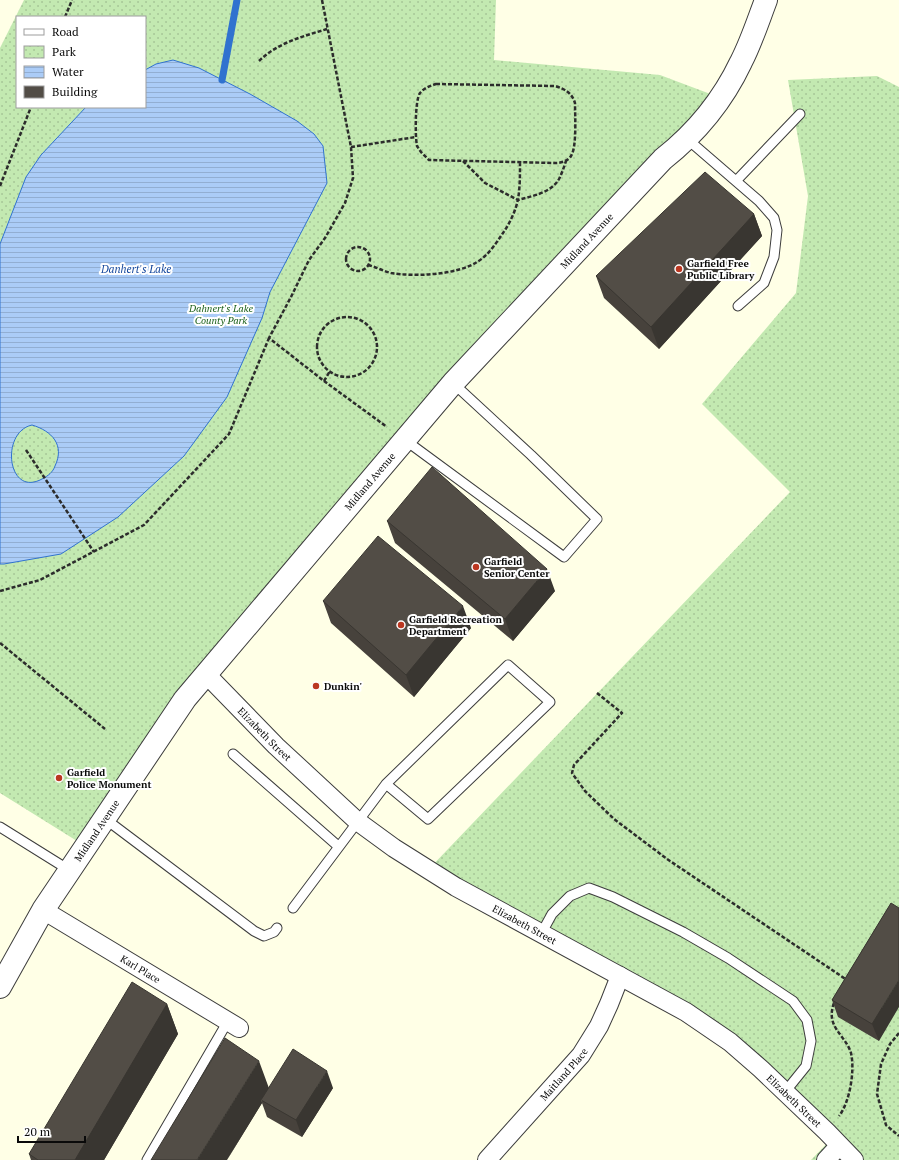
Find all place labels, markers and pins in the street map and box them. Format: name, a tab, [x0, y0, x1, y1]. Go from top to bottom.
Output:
place label: Garfield Free Public Library	[687, 257, 755, 282]
marker: Garfield Free Public Library	[674, 264, 684, 274]
place label: Garfield Senior Center	[484, 555, 550, 580]
marker: Garfield Senior Center	[471, 562, 481, 572]
place label: Garfield Recreation Department	[409, 613, 502, 638]
marker: Garfield Recreation Department	[396, 620, 406, 630]
place label: Dunkin'	[324, 680, 362, 693]
marker: Dunkin'	[311, 681, 321, 691]
place label: Garfield Police Monument	[67, 766, 151, 791]
marker: Garfield Police Monument	[54, 773, 64, 783]

